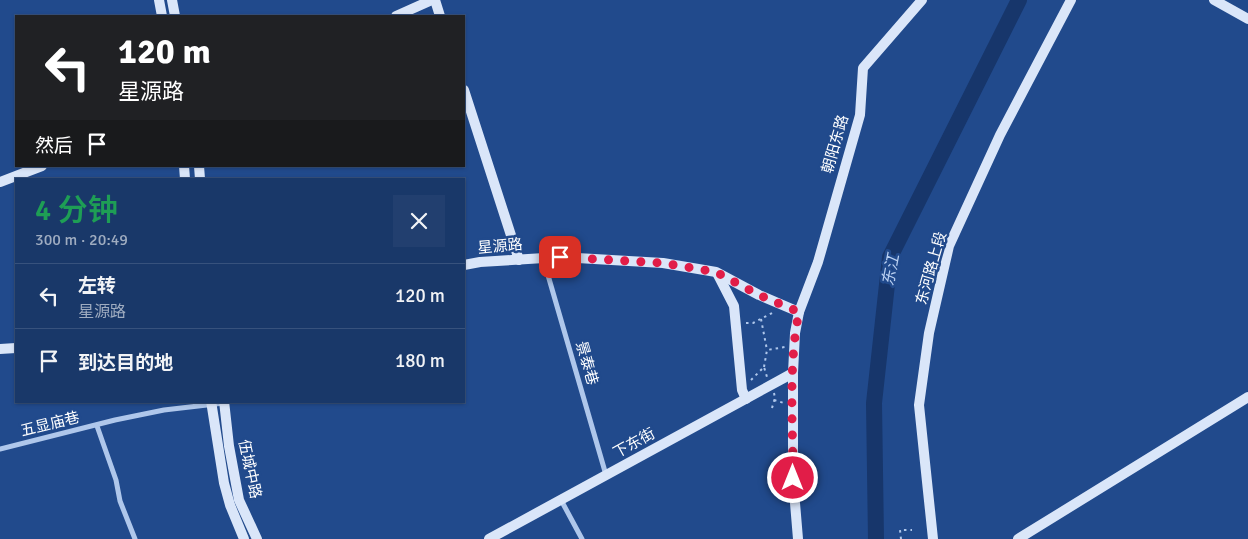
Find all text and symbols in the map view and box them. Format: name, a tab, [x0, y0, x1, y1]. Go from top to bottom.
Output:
text: 120 m	[118, 30, 211, 73]
icon: left	[35, 35, 100, 100]
text: 星源路	[118, 78, 184, 105]
street label: 朝阳东路	[818, 113, 852, 175]
icon: arrive	[83, 130, 111, 158]
text: 然后	[35, 134, 73, 158]
text: 4 分钟	[35, 192, 118, 229]
button: close	[393, 195, 445, 247]
street label: 东河路上段	[912, 229, 950, 307]
text: 300 m · 20:49	[35, 230, 128, 250]
street label: 星源路	[477, 235, 523, 257]
pin	[539, 236, 581, 278]
icon: arrive	[546, 243, 574, 271]
water label: 东江	[878, 250, 904, 288]
text: 左转	[78, 274, 116, 298]
icon: left	[35, 282, 63, 310]
text: 120 m	[395, 284, 445, 308]
text: 星源路	[78, 302, 126, 322]
street label: 景泰巷	[572, 339, 602, 387]
icon: arrive	[35, 347, 63, 375]
text: 180 m	[395, 349, 445, 373]
text: 到达目的地	[78, 351, 173, 375]
street label: 五显庙巷	[19, 408, 81, 440]
street label: 下东街	[610, 424, 658, 462]
street label: 伍城中路	[235, 438, 265, 500]
position arrow	[766, 451, 818, 503]

